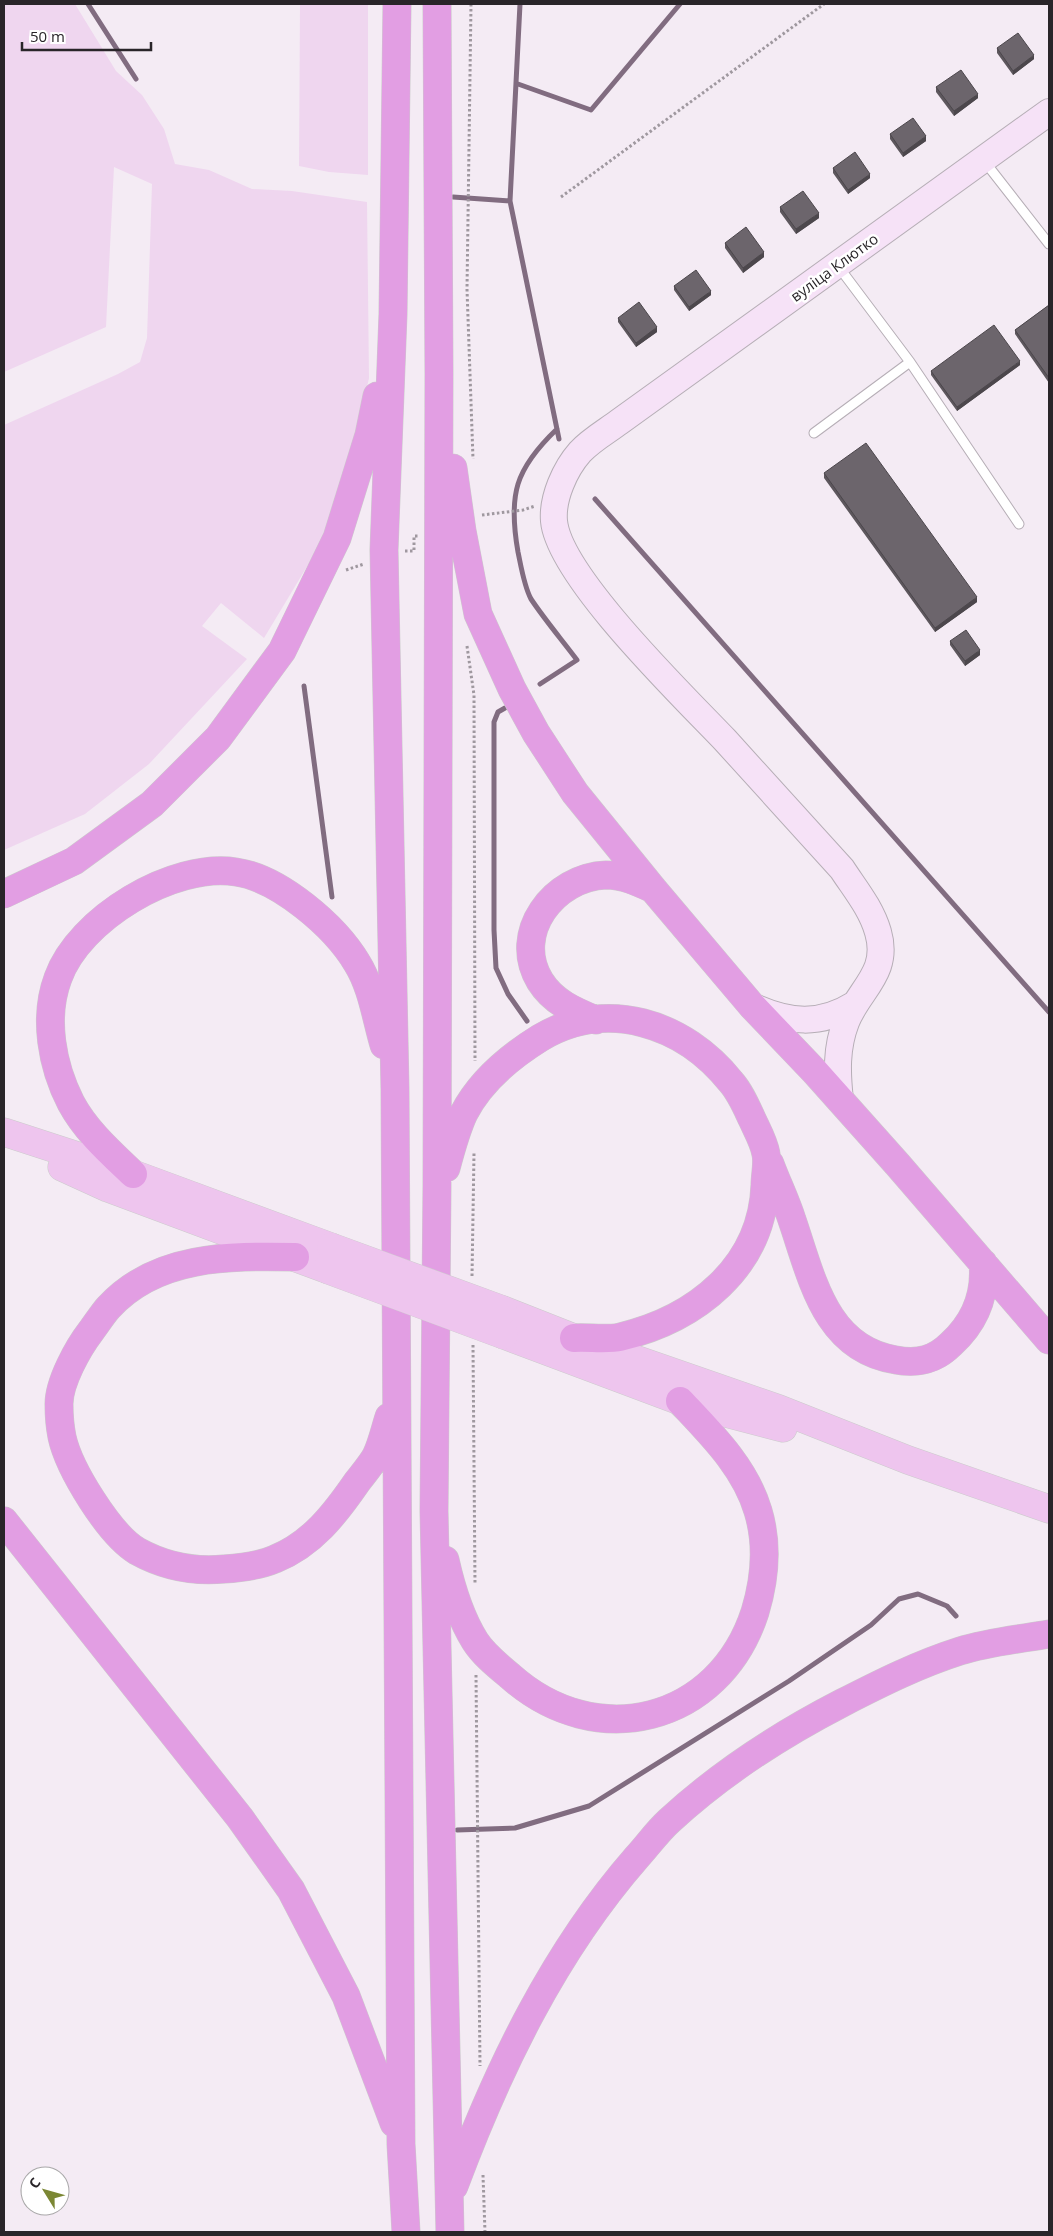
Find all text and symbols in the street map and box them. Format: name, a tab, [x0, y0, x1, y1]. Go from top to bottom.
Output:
scale bar	[22, 20, 151, 52]
text: 50 m	[30, 26, 65, 46]
street label: вуліца Клютко	[786, 228, 882, 306]
north arrow	[20, 2166, 70, 2216]
text: С	[24, 2174, 45, 2192]

